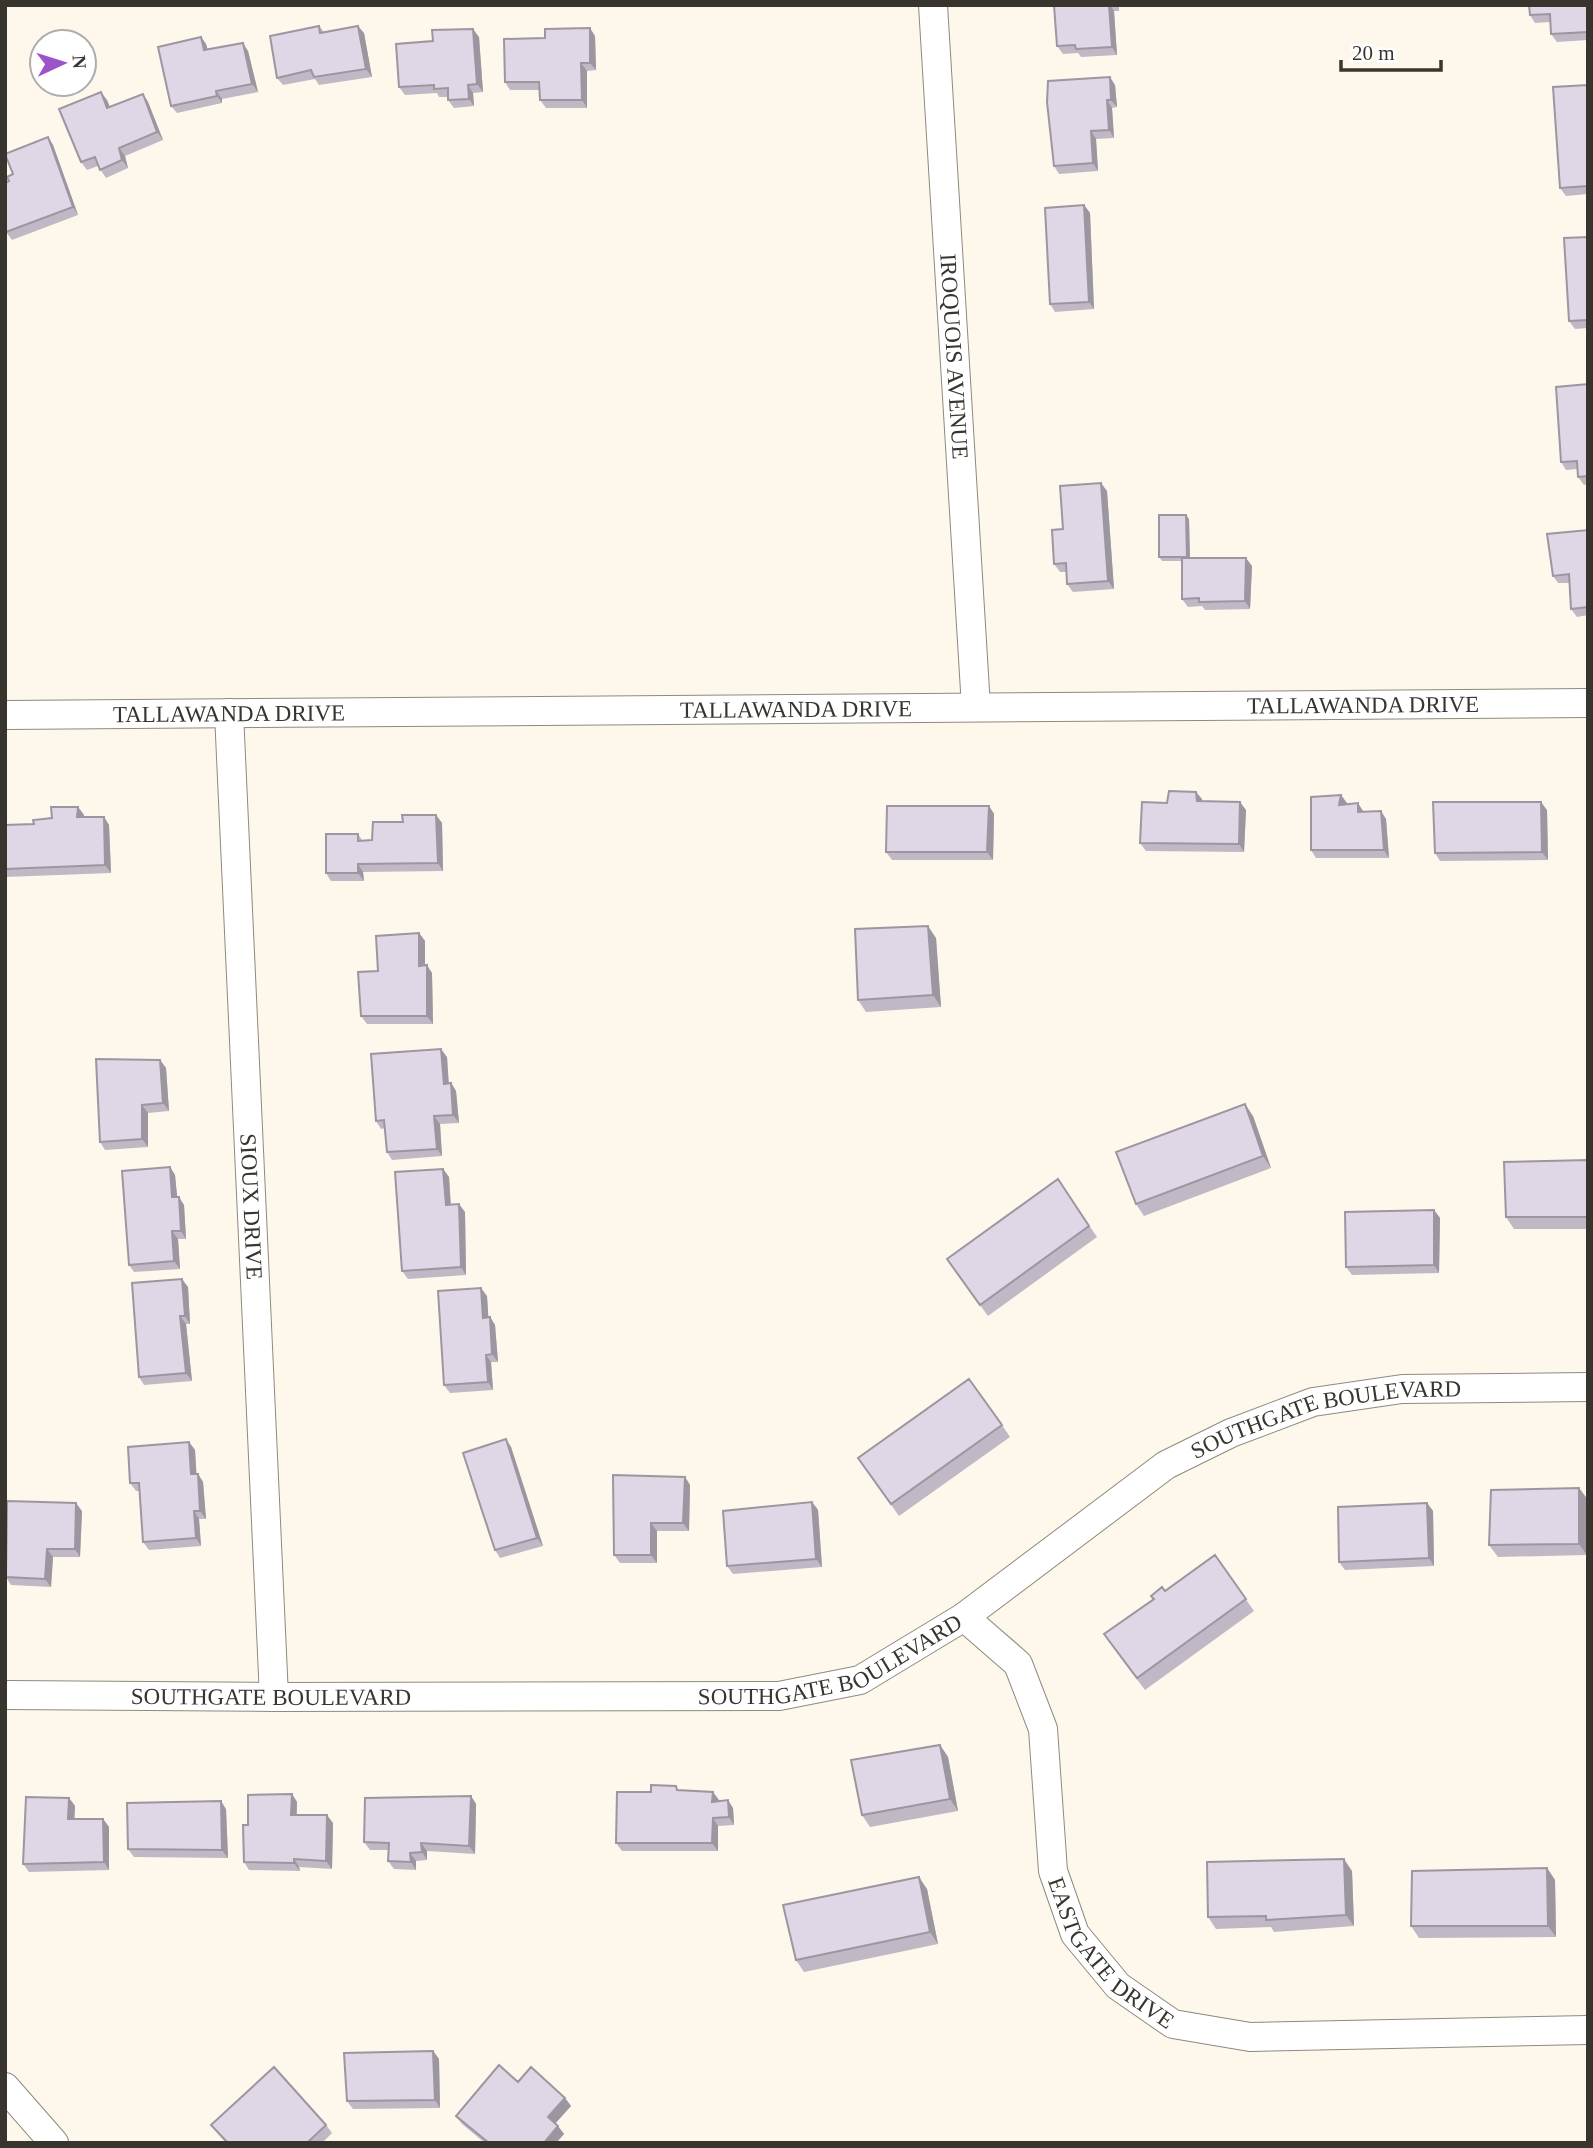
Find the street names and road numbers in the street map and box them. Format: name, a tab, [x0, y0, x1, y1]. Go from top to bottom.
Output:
street label: IROQUOIS AVENUE	[935, 253, 973, 460]
street label: TALLAWANDA DRIVE	[1247, 692, 1479, 719]
street label: TALLAWANDA DRIVE	[680, 696, 912, 723]
street label: TALLAWANDA DRIVE	[113, 700, 345, 727]
street label: SIOUX DRIVE	[235, 1133, 267, 1280]
street label: SOUTHGATE BOULEVARD	[1187, 1376, 1461, 1464]
street label: SOUTHGATE BOULEVARD	[698, 1609, 966, 1710]
street label: SOUTHGATE BOULEVARD	[131, 1684, 411, 1710]
street label: EASTGATE DRIVE	[1043, 1874, 1179, 2034]

